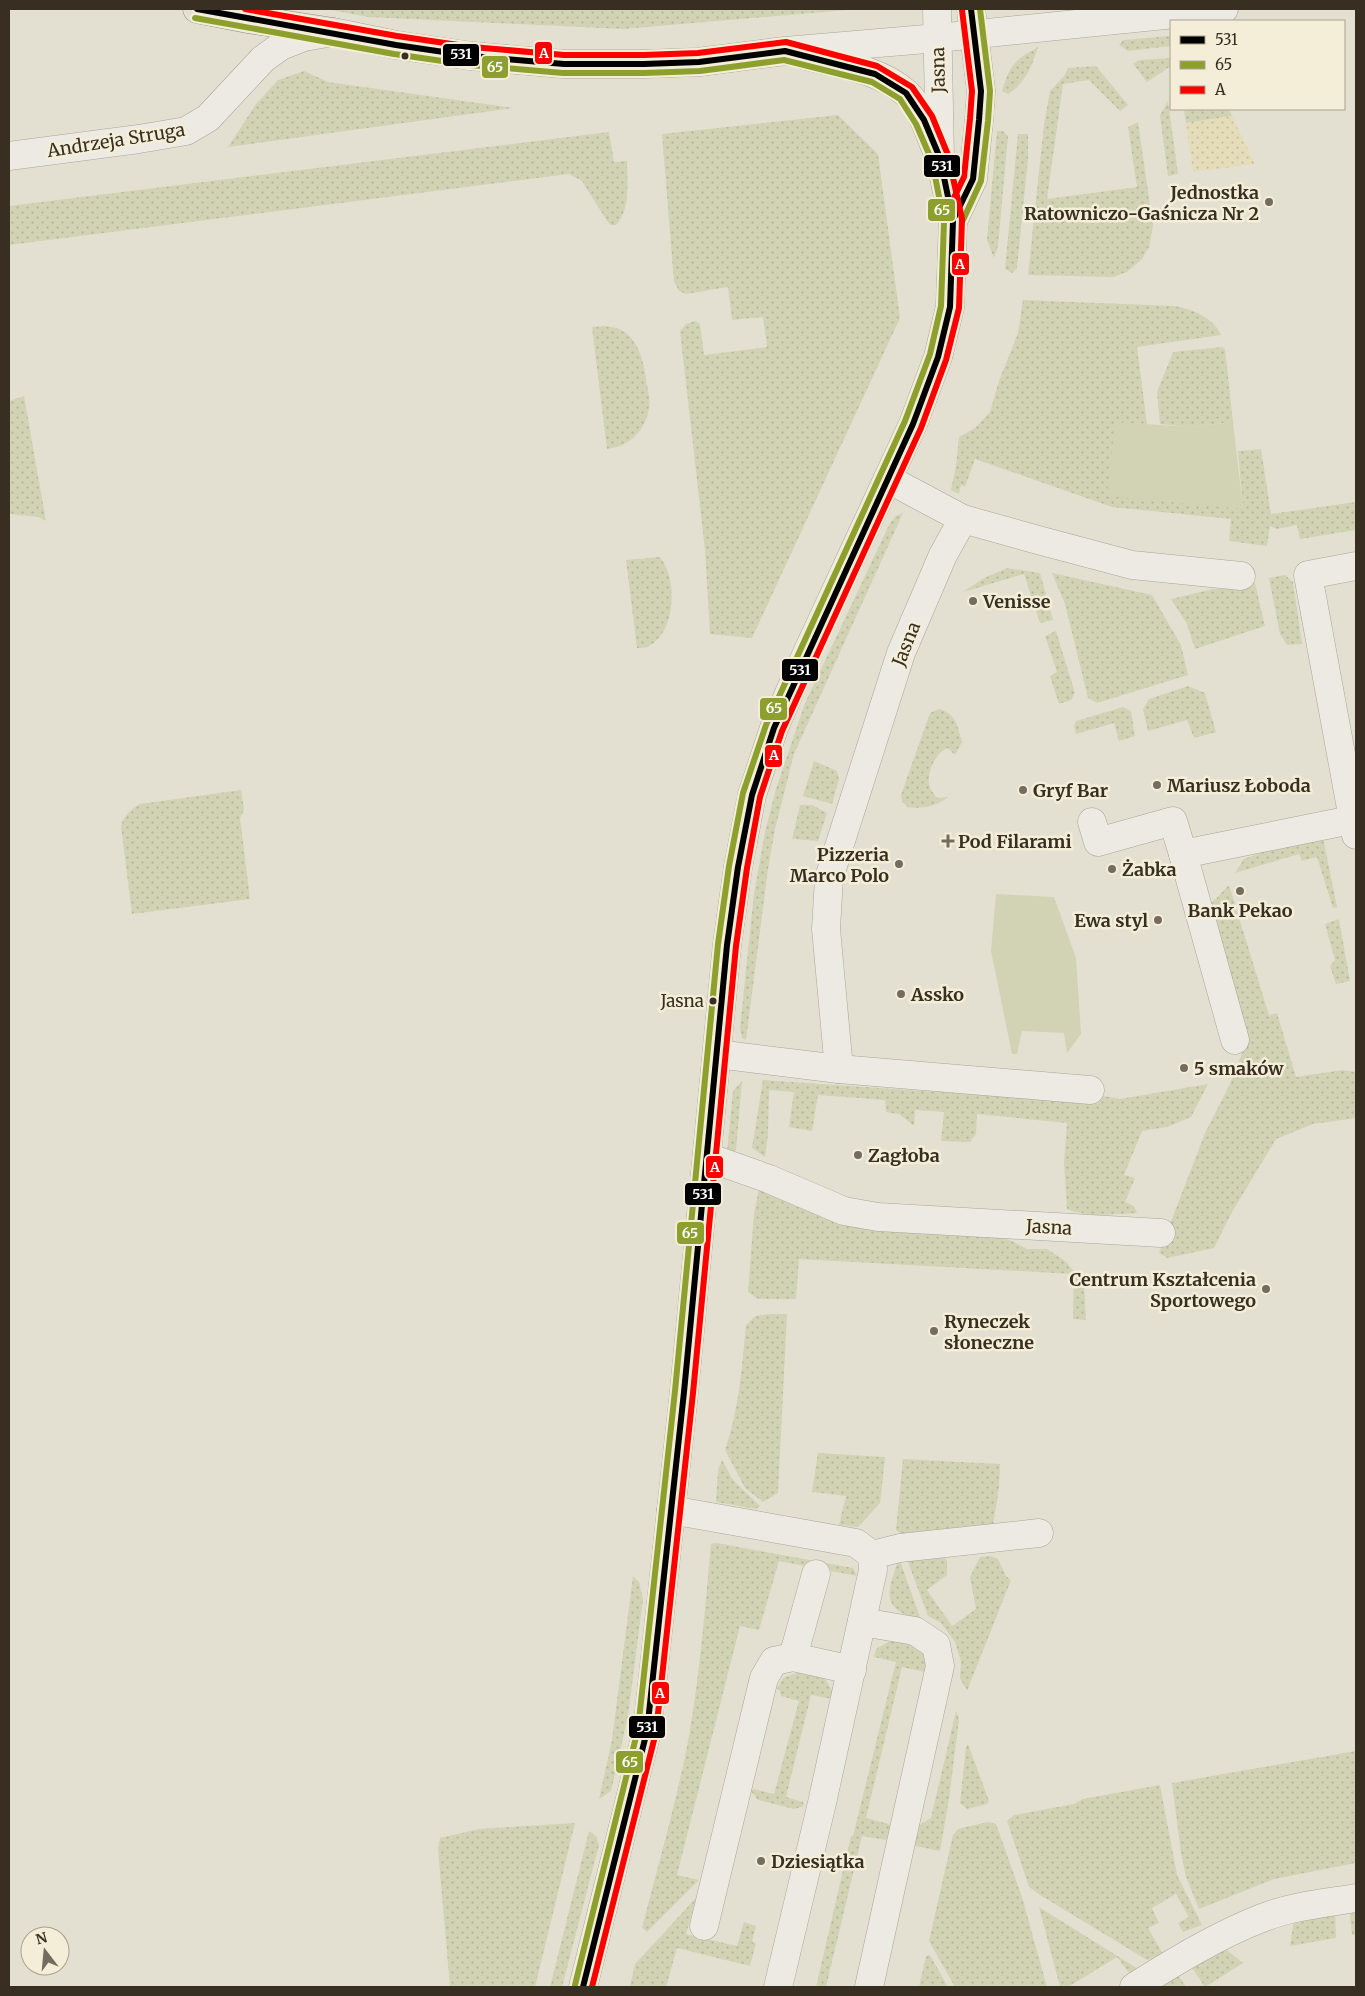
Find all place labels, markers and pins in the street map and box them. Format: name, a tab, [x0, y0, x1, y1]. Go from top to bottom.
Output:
unlabelled marker	[400, 51, 410, 61]
place label: Jednostka Ratowniczo-Gaśnicza Nr 2	[1024, 181, 1259, 225]
marker: Jednostka Ratowniczo-Gaśnicza Nr 2	[1263, 196, 1275, 208]
place label: Venisse	[982, 590, 1051, 613]
marker: Venisse	[967, 595, 979, 607]
place label: Mariusz Łoboda	[1167, 774, 1311, 797]
place label: Gryf Bar	[1033, 779, 1108, 802]
marker: Mariusz Łoboda	[1151, 779, 1163, 791]
marker: Gryf Bar	[1017, 784, 1029, 796]
place label: Pod Filarami	[958, 830, 1072, 853]
marker: Pod Filarami	[942, 835, 954, 847]
place label: Pizzeria Marco Polo	[790, 843, 889, 887]
marker: Pizzeria Marco Polo	[893, 858, 905, 870]
place label: Żabka	[1122, 858, 1177, 881]
marker: Żabka	[1106, 863, 1118, 875]
marker: Bank Pekao	[1234, 885, 1246, 897]
place label: Bank Pekao	[1188, 899, 1293, 922]
place label: Ewa styl	[1074, 909, 1148, 932]
marker: Ewa styl	[1152, 914, 1164, 926]
place label: Assko	[910, 983, 964, 1006]
marker: Assko	[895, 988, 907, 1000]
place label: Jasna	[659, 990, 704, 1012]
marker: Jasna	[708, 996, 718, 1006]
place label: 5 smaków	[1194, 1057, 1284, 1080]
marker: 5 smaków	[1178, 1062, 1190, 1074]
place label: Zagłoba	[868, 1144, 940, 1167]
marker: Zagłoba	[852, 1149, 864, 1161]
place label: Centrum Kształcenia Sportowego	[1069, 1268, 1256, 1312]
marker: Centrum Kształcenia Sportowego	[1260, 1283, 1272, 1295]
place label: Ryneczek słoneczne	[944, 1310, 1034, 1354]
marker: Ryneczek słoneczne	[928, 1325, 940, 1337]
place label: Dziesiątka	[771, 1850, 865, 1873]
marker: Dziesiątka	[755, 1855, 767, 1867]

